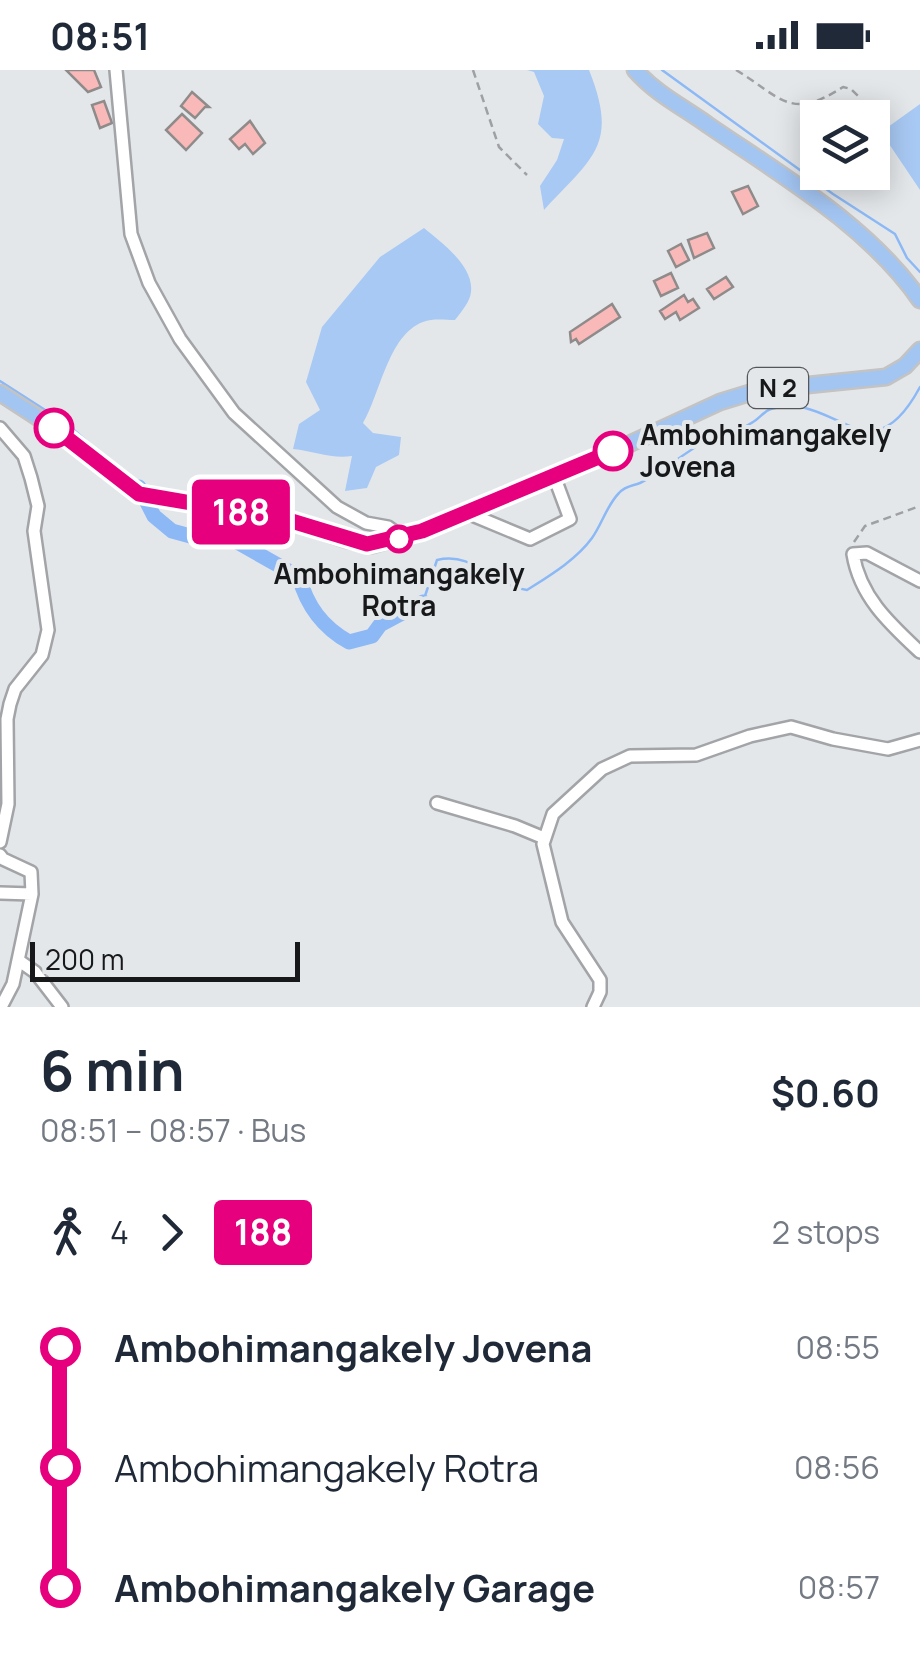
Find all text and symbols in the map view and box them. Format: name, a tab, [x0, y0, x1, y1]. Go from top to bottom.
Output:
text: 08:51	[50, 9, 150, 61]
map controls	[800, 100, 890, 190]
button: layers	[800, 100, 890, 190]
road number: N 2	[748, 368, 808, 408]
unlabelled marker	[35, 409, 73, 447]
place label: Ambohimangakely Jovena	[640, 415, 892, 485]
marker: Ambohimangakely Jovena	[594, 432, 632, 470]
line badge: 188	[184, 480, 298, 544]
text: 188	[212, 488, 270, 536]
marker: Ambohimangakely Rotra	[386, 526, 412, 552]
place label: Ambohimangakely Rotra	[273, 554, 525, 624]
scale bar	[30, 937, 300, 981]
text: 200 m	[45, 940, 124, 978]
text: 6 min	[40, 1032, 184, 1108]
text: $0.60	[771, 1066, 880, 1118]
text: 08:51 – 08:57 · Bus	[40, 1108, 306, 1152]
icon: walk	[40, 1205, 95, 1260]
icon: forward	[144, 1205, 199, 1260]
text: 188	[234, 1208, 292, 1256]
text: 4	[110, 1210, 129, 1254]
text: 2 stops	[772, 1210, 880, 1254]
text: Ambohimangakely Jovena	[114, 1321, 593, 1373]
text: 08:55	[795, 1325, 880, 1369]
text: Ambohimangakely Rotra	[114, 1441, 539, 1493]
text: 08:56	[794, 1445, 880, 1489]
text: Ambohimangakely Garage	[114, 1561, 595, 1613]
text: 08:57	[798, 1565, 880, 1609]

